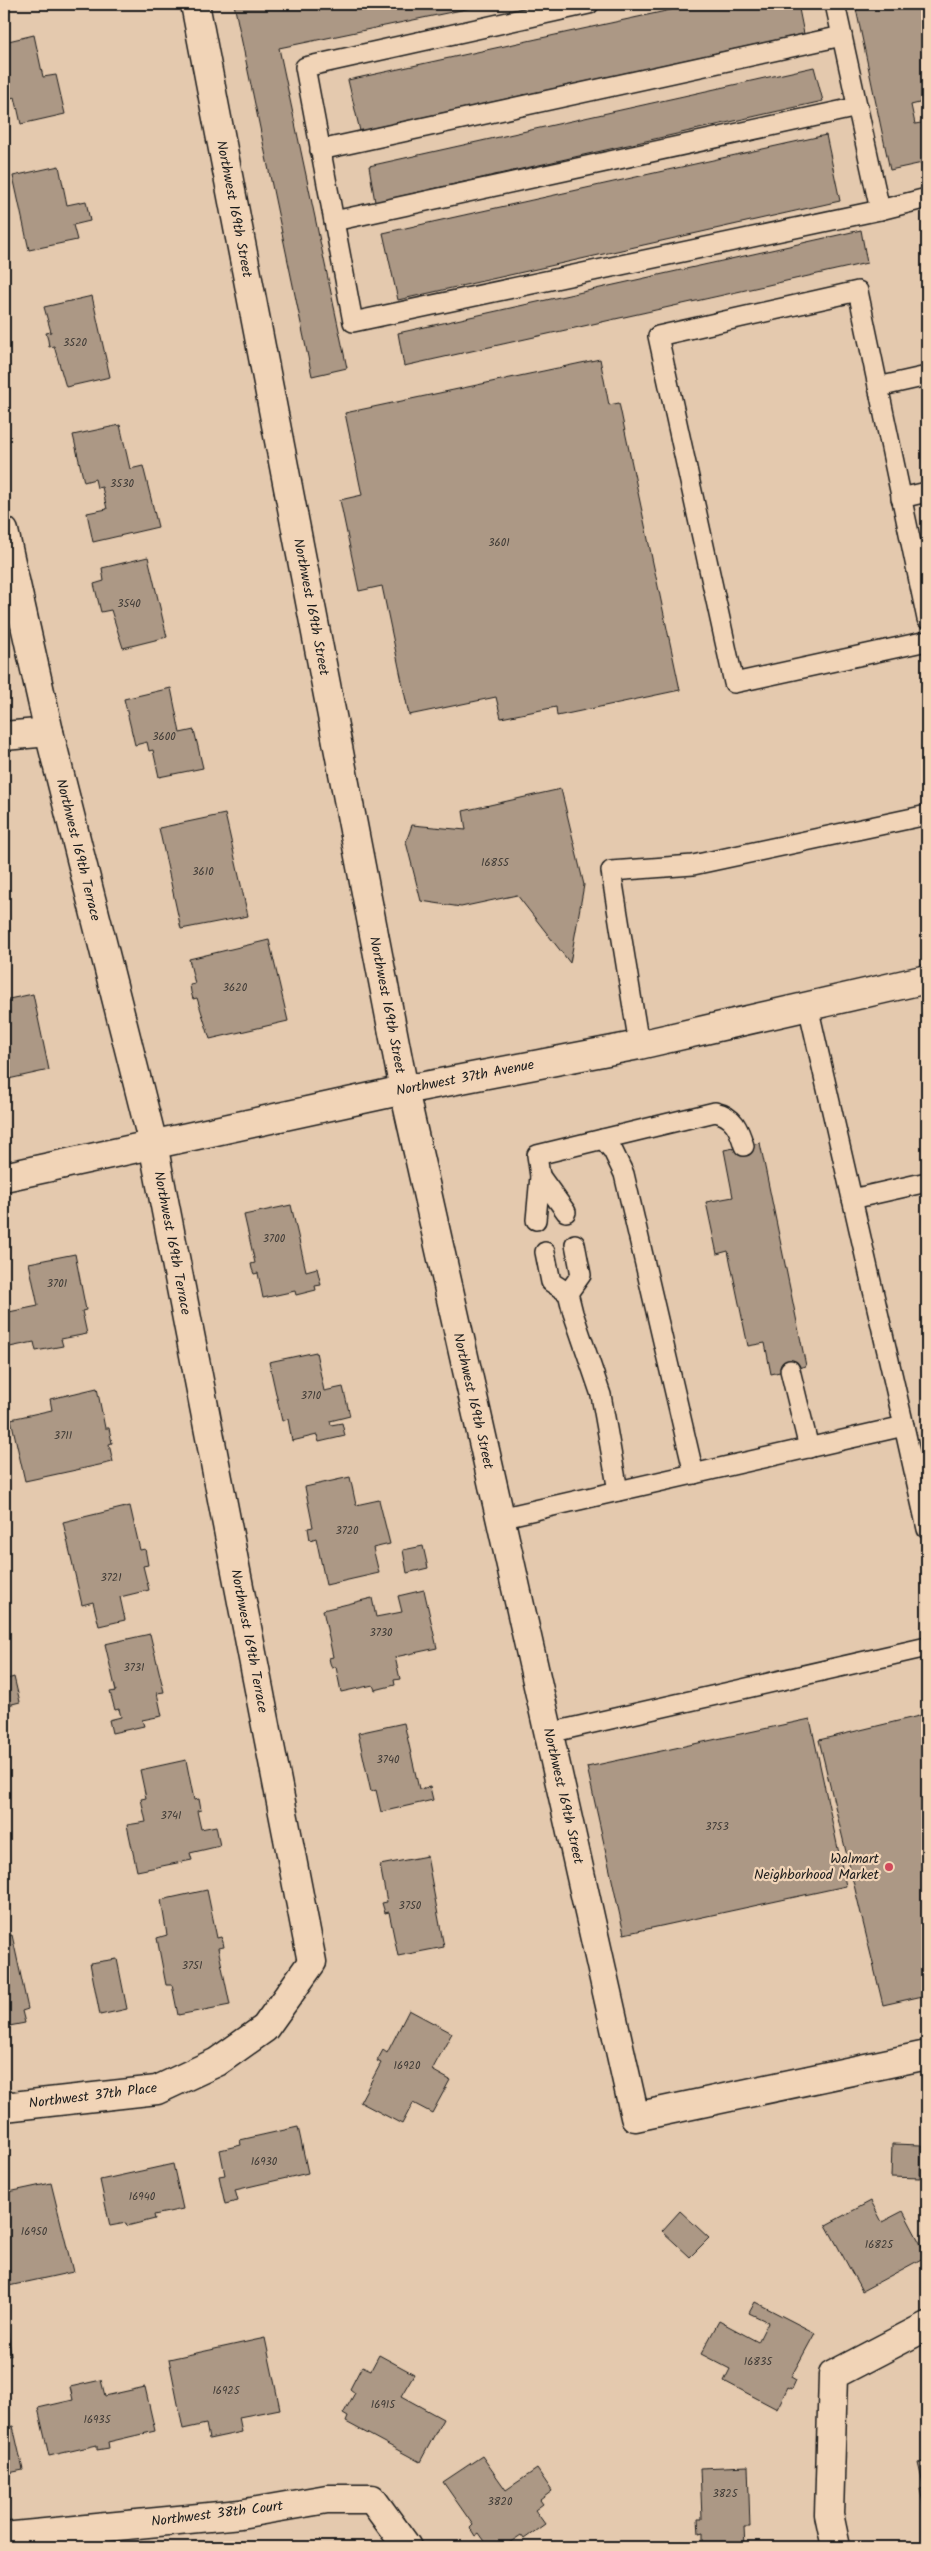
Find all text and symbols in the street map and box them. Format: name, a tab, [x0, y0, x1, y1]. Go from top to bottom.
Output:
street label: Northwest 169th Street	[210, 139, 258, 280]
house number: 3520	[63, 334, 88, 352]
house number: 3530	[110, 475, 134, 493]
house number: 3601	[488, 534, 510, 552]
street label: Northwest 169th Street	[287, 537, 335, 678]
house number: 3540	[117, 595, 141, 613]
house number: 3600	[152, 728, 176, 746]
street label: Northwest 169th Terrace	[50, 777, 106, 924]
house number: 16855	[481, 854, 510, 872]
house number: 3610	[192, 863, 214, 881]
street label: Northwest 169th Street	[363, 935, 411, 1076]
house number: 3620	[223, 979, 248, 997]
street label: Northwest 37th Avenue	[394, 1054, 537, 1102]
street label: Northwest 169th Terrace	[147, 1169, 197, 1317]
house number: 3700	[263, 1230, 286, 1248]
house number: 3701	[47, 1275, 67, 1293]
street label: Northwest 169th Street	[447, 1331, 499, 1472]
house number: 3710	[301, 1387, 322, 1405]
house number: 3711	[54, 1427, 72, 1445]
house number: 3720	[335, 1522, 359, 1540]
street label: Northwest 169th Terrace	[224, 1567, 274, 1715]
house number: 3721	[100, 1569, 122, 1587]
house number: 3730	[369, 1624, 393, 1642]
house number: 3731	[123, 1659, 145, 1677]
street label: Northwest 169th Street	[537, 1726, 589, 1867]
house number: 3740	[377, 1751, 400, 1769]
house number: 3741	[161, 1807, 181, 1825]
house number: 3753	[705, 1818, 729, 1836]
place label: Walmart Neighborhood Market	[754, 1848, 880, 1886]
marker: Walmart Neighborhood Market	[883, 1861, 895, 1873]
house number: 3750	[399, 1897, 422, 1915]
house number: 3751	[182, 1957, 202, 1975]
house number: 16920	[394, 2057, 421, 2075]
street label: Northwest 37th Place	[28, 2077, 159, 2115]
house number: 16930	[251, 2153, 278, 2171]
house number: 16940	[129, 2188, 156, 2206]
house number: 16950	[21, 2223, 48, 2241]
house number: 16825	[865, 2236, 894, 2254]
house number: 16835	[744, 2353, 773, 2371]
house number: 16925	[212, 2382, 241, 2400]
house number: 16915	[371, 2396, 396, 2414]
house number: 16935	[83, 2411, 112, 2429]
house number: 3825	[712, 2485, 739, 2503]
house number: 3820	[488, 2493, 513, 2511]
street label: Northwest 38th Court	[150, 2495, 285, 2533]

